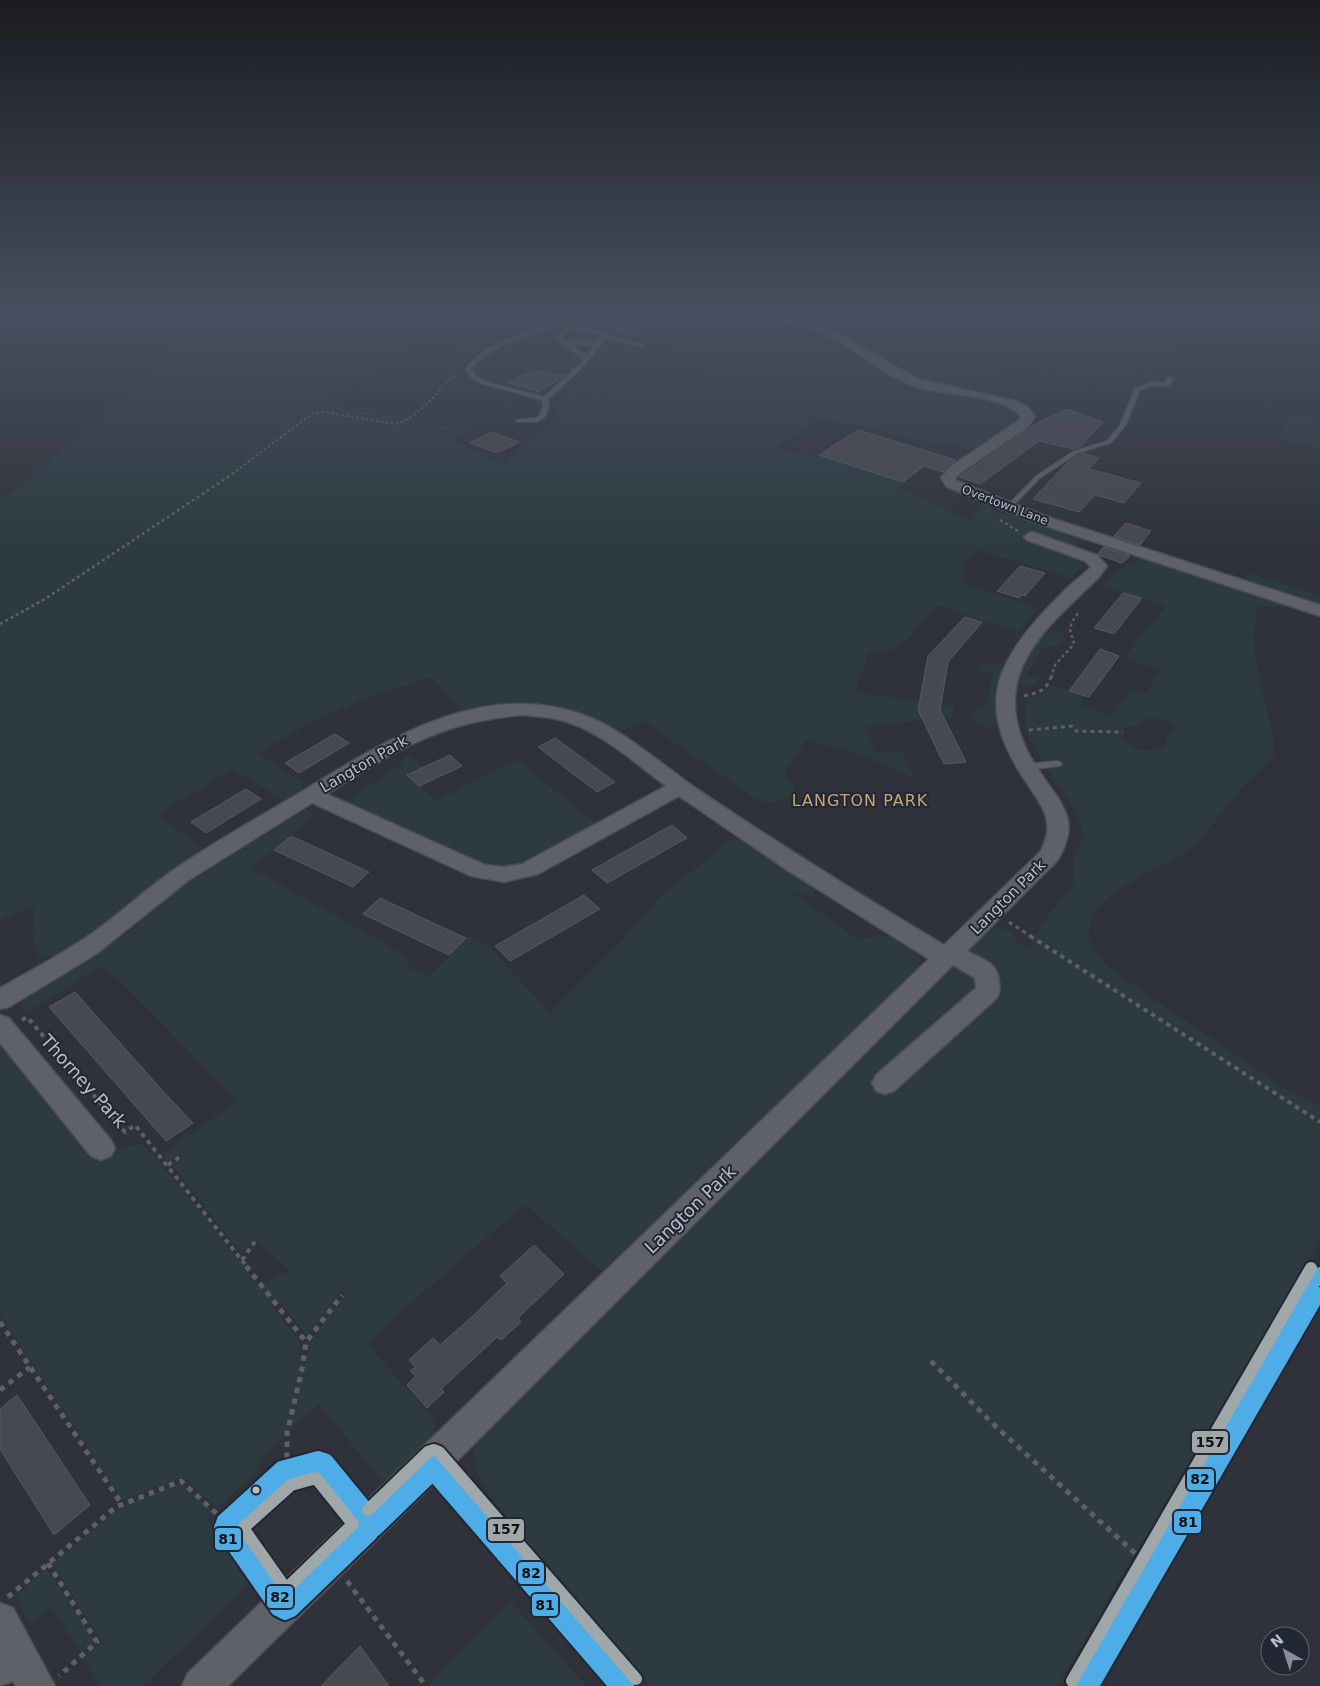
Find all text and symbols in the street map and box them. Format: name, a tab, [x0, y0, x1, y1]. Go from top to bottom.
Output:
street label: Overtown Lane	[960, 482, 1050, 528]
street label: Langton Park	[317, 731, 411, 796]
district label: LANGTON PARK	[792, 791, 928, 810]
street label: Langton Park	[967, 856, 1049, 938]
street label: Thorney Park	[36, 1029, 132, 1132]
street label: Langton Park	[640, 1160, 740, 1258]
line badge: 157	[1191, 1430, 1229, 1454]
text: 157	[1195, 1434, 1225, 1450]
line badge: 82	[1186, 1468, 1215, 1491]
text: 82	[1190, 1471, 1210, 1487]
unlabelled marker	[251, 1485, 261, 1495]
line badge: 81	[1173, 1510, 1202, 1534]
text: 81	[1178, 1514, 1198, 1530]
line badge: 157	[487, 1518, 525, 1542]
text: 157	[491, 1521, 521, 1537]
line badge: 81	[214, 1527, 242, 1551]
text: 81	[218, 1531, 238, 1547]
line badge: 82	[517, 1561, 545, 1585]
text: 82	[521, 1565, 541, 1581]
line badge: 82	[266, 1585, 294, 1609]
text: 82	[270, 1589, 290, 1605]
line badge: 81	[531, 1593, 559, 1617]
text: 81	[535, 1597, 555, 1613]
north arrow	[1260, 1626, 1310, 1676]
text: N	[1267, 1631, 1286, 1651]

